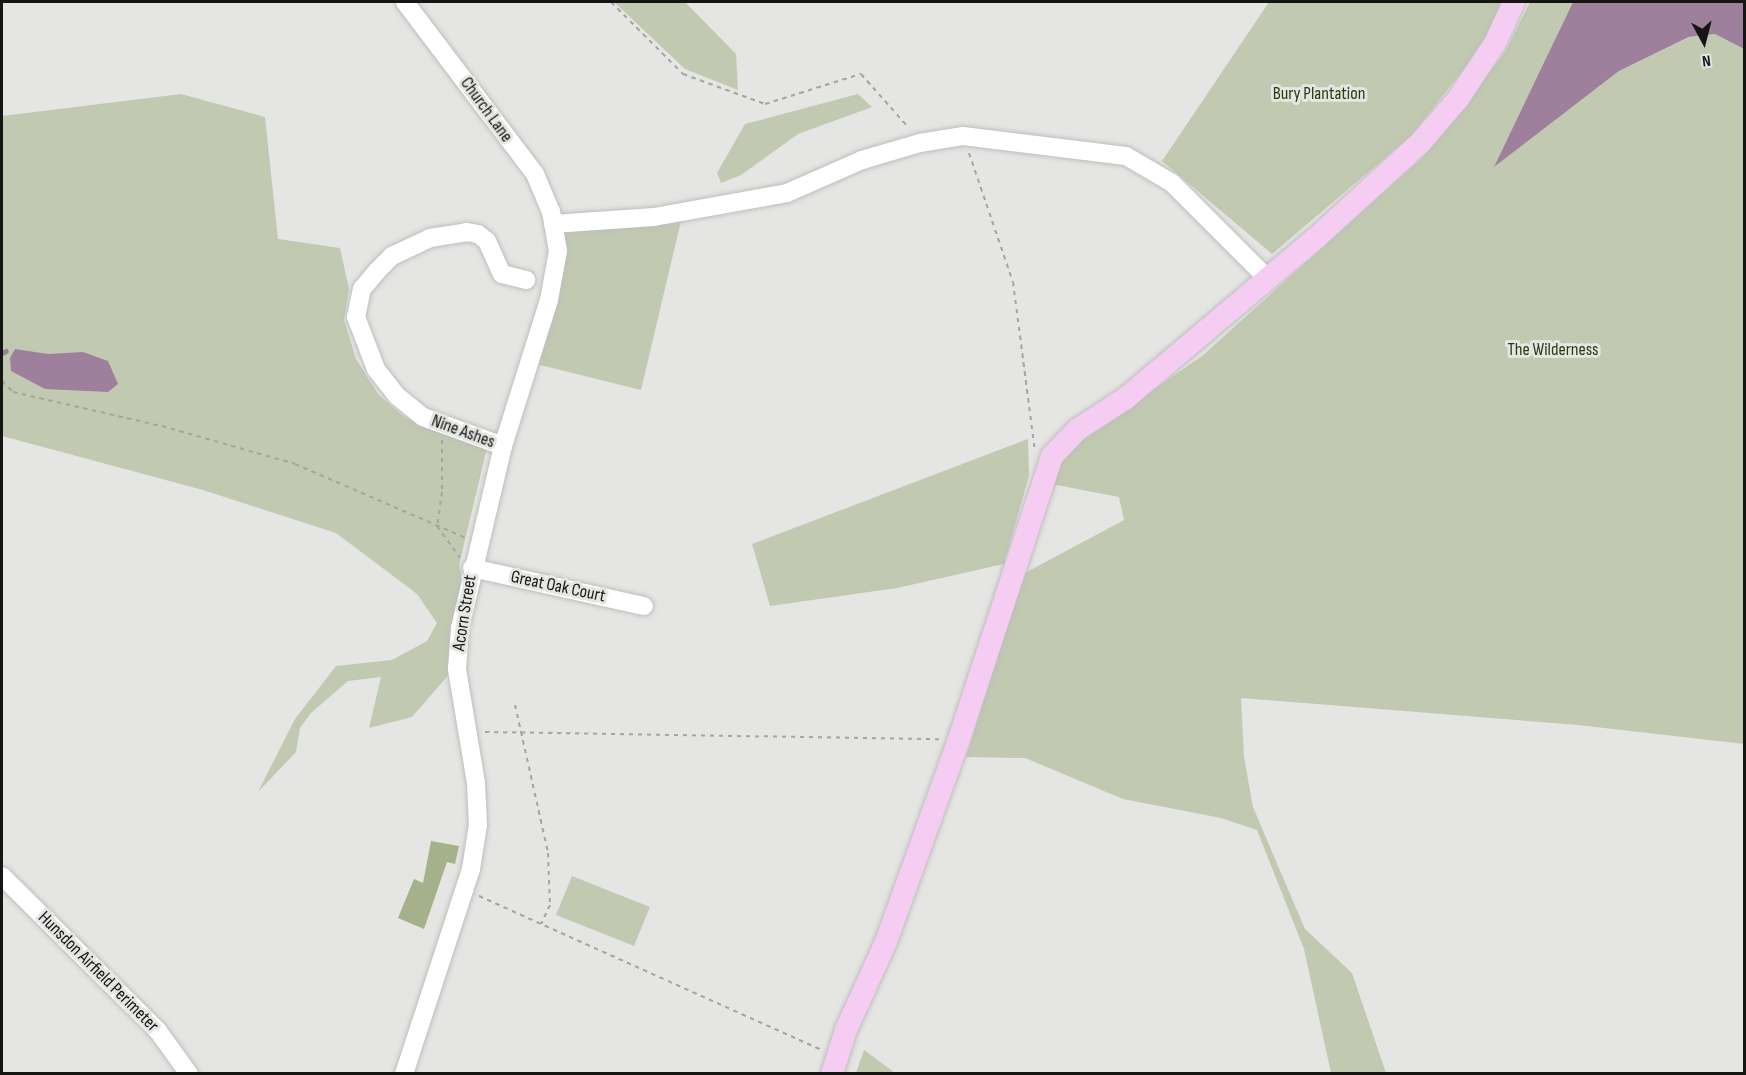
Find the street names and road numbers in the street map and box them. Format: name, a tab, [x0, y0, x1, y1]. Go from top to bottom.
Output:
street label: Church Lane	[455, 73, 517, 147]
street label: Nine Ashes	[428, 411, 498, 453]
street label: Great Oak Court	[509, 566, 607, 608]
street label: Acorn Street	[448, 574, 482, 652]
street label: Hunsdon Airfield Perimeter	[33, 907, 163, 1037]

